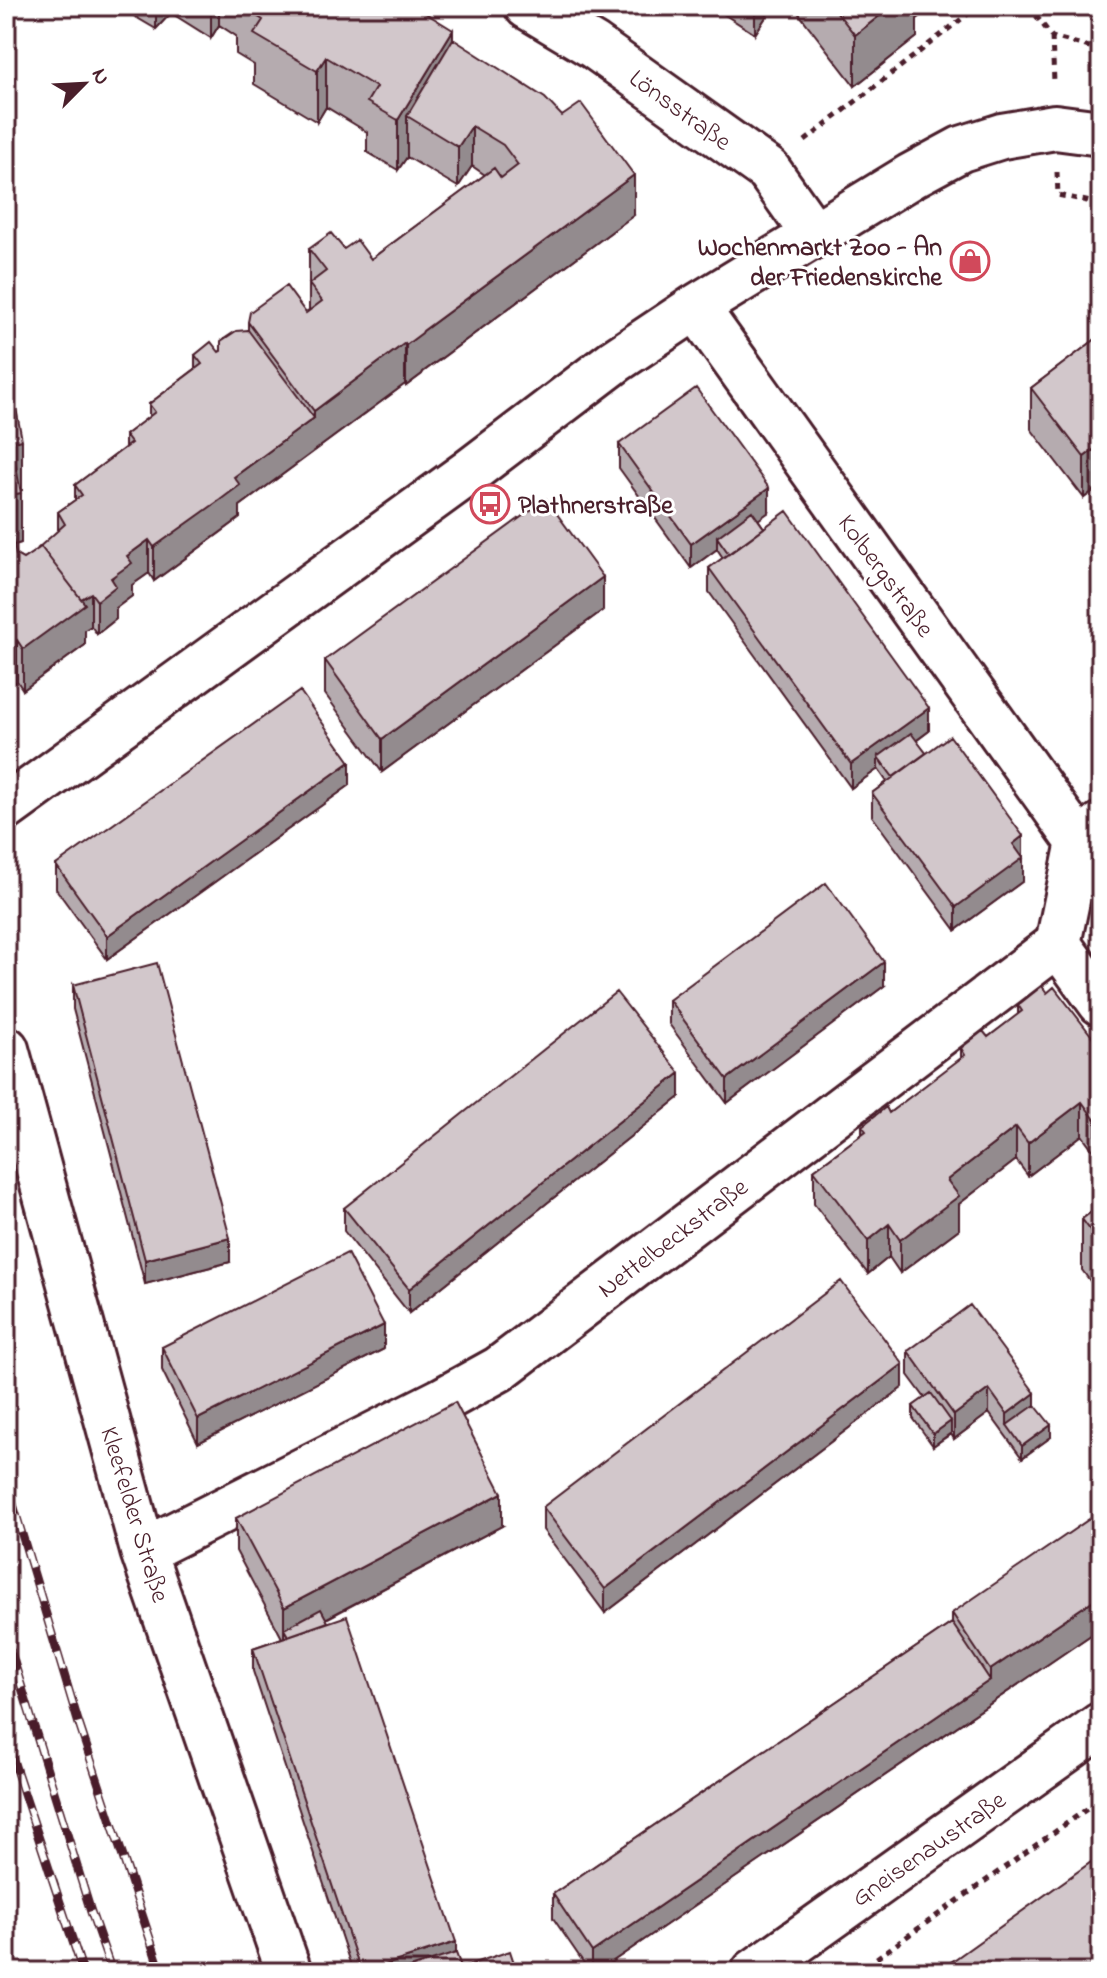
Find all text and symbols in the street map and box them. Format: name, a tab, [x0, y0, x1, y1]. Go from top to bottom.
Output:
north arrow	[44, 44, 124, 124]
street label: Lönsstraße	[620, 61, 739, 162]
text: N	[82, 64, 117, 90]
place label: Wochenmarkt Zoo - An der Friedenskirche	[698, 230, 943, 298]
shop icon: Wochenmarkt Zoo - An der Friedenskirche	[949, 240, 991, 282]
bus stop icon: Plathnerstraße	[469, 483, 511, 525]
place label: Plathnerstraße	[518, 488, 674, 526]
street label: Kolbergstraße	[827, 507, 943, 647]
street label: Nettelbeckstraße	[590, 1170, 758, 1309]
street label: Kleefelder Straße	[88, 1422, 178, 1608]
street label: Gneisenaustraße	[845, 1783, 1015, 1918]

